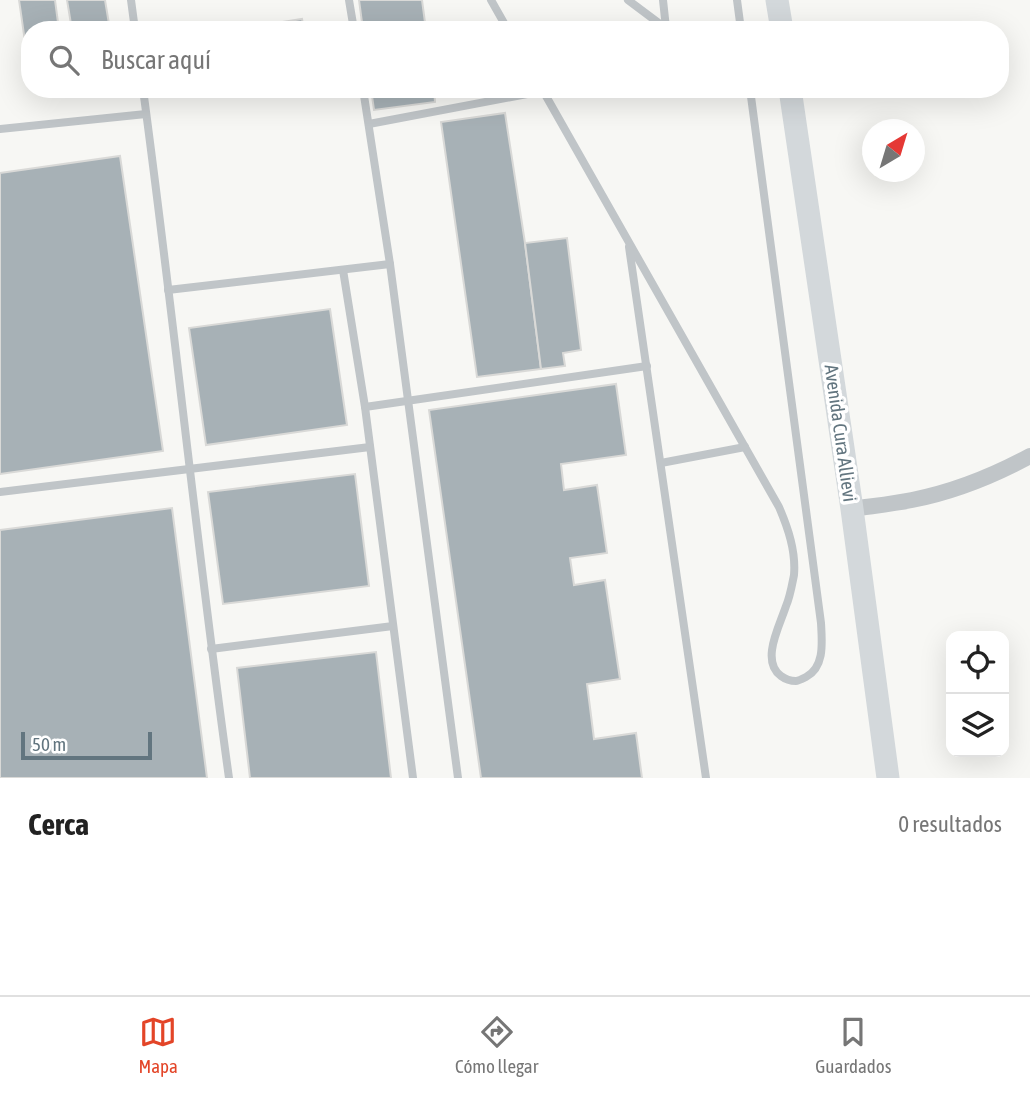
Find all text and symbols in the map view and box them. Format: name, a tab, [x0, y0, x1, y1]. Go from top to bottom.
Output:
search box	[21, 21, 1009, 98]
icon: search	[45, 41, 83, 79]
text: Buscar aquí	[101, 45, 211, 75]
north arrow	[862, 119, 925, 182]
street label: Avenida Cura Allievi	[820, 363, 862, 503]
map controls	[946, 631, 1009, 757]
button: locate	[946, 631, 1009, 694]
button: layers	[946, 694, 1009, 757]
scale bar	[21, 729, 152, 761]
text: 50 m	[32, 733, 66, 755]
text: Cerca	[28, 807, 89, 841]
text: 0 resultados	[898, 811, 1002, 837]
tab: Mapa	[138, 1013, 178, 1077]
tab: Cómo llegar	[455, 1013, 538, 1077]
tab: Guardados	[815, 1013, 891, 1077]

